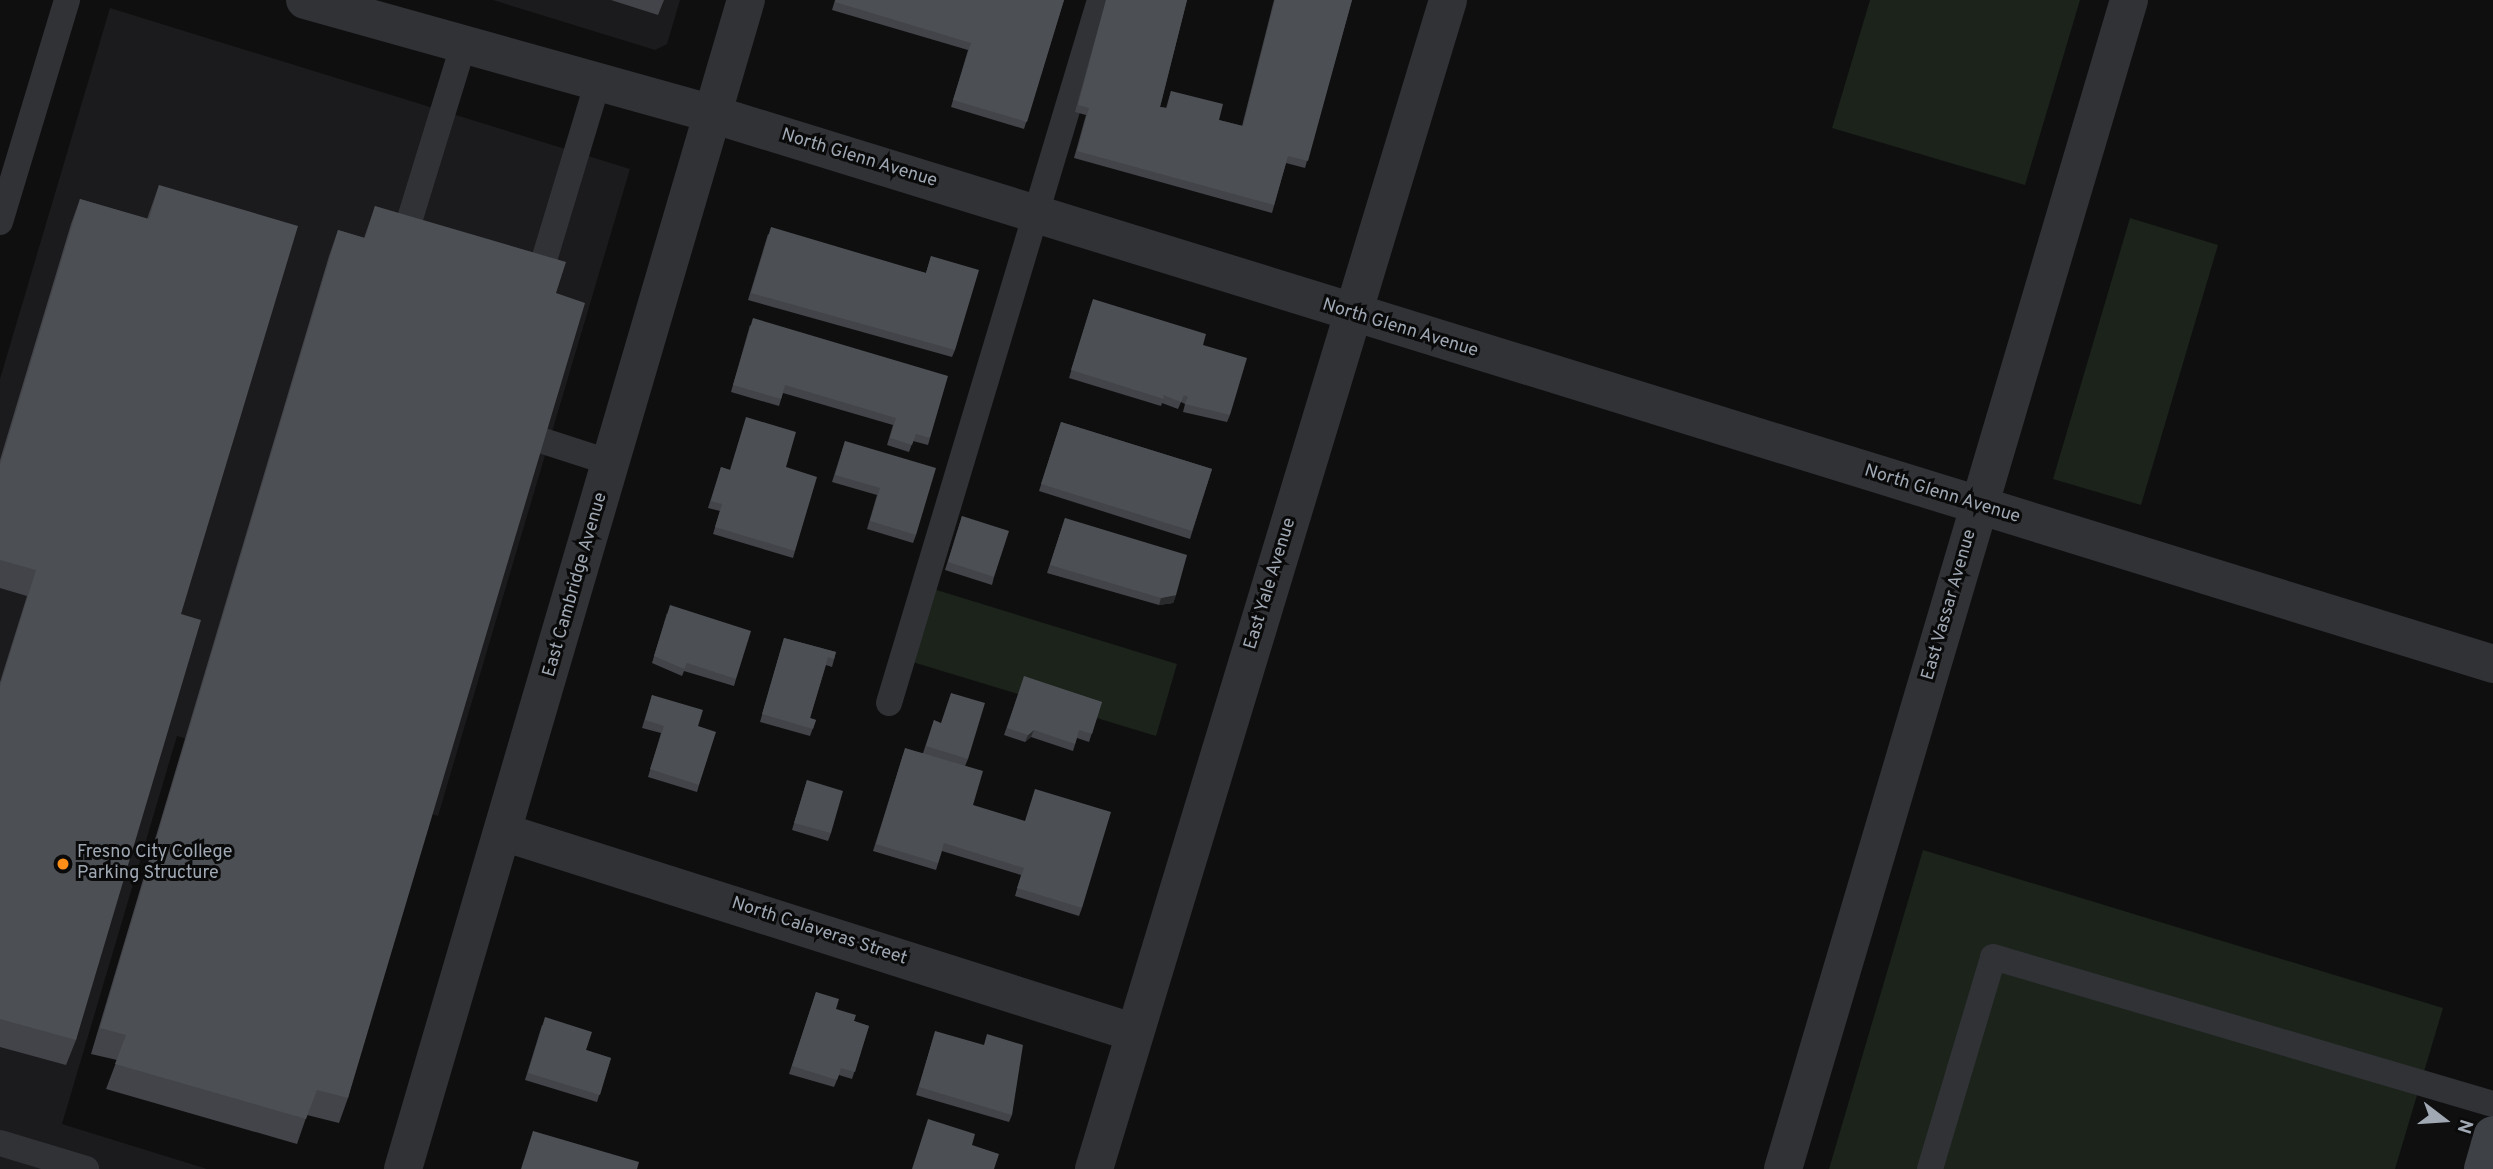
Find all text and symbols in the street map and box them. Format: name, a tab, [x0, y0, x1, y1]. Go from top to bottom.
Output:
street label: North Glenn Avenue	[778, 125, 940, 193]
street label: North Glenn Avenue	[1319, 295, 1481, 363]
street label: North Glenn Avenue	[1861, 461, 2023, 529]
street label: East Cambridge Avenue	[539, 490, 613, 680]
street label: East Yale Avenue	[1240, 515, 1302, 653]
street label: East Vassar Avenue	[1918, 526, 1982, 684]
place label: Fresno City College Parking Structure	[77, 843, 232, 886]
marker: Fresno City College Parking Structure	[55, 856, 71, 872]
street label: North Calaveras Street	[728, 893, 910, 971]
north arrow	[2409, 1085, 2479, 1155]
text: N	[2451, 1116, 2478, 1136]

